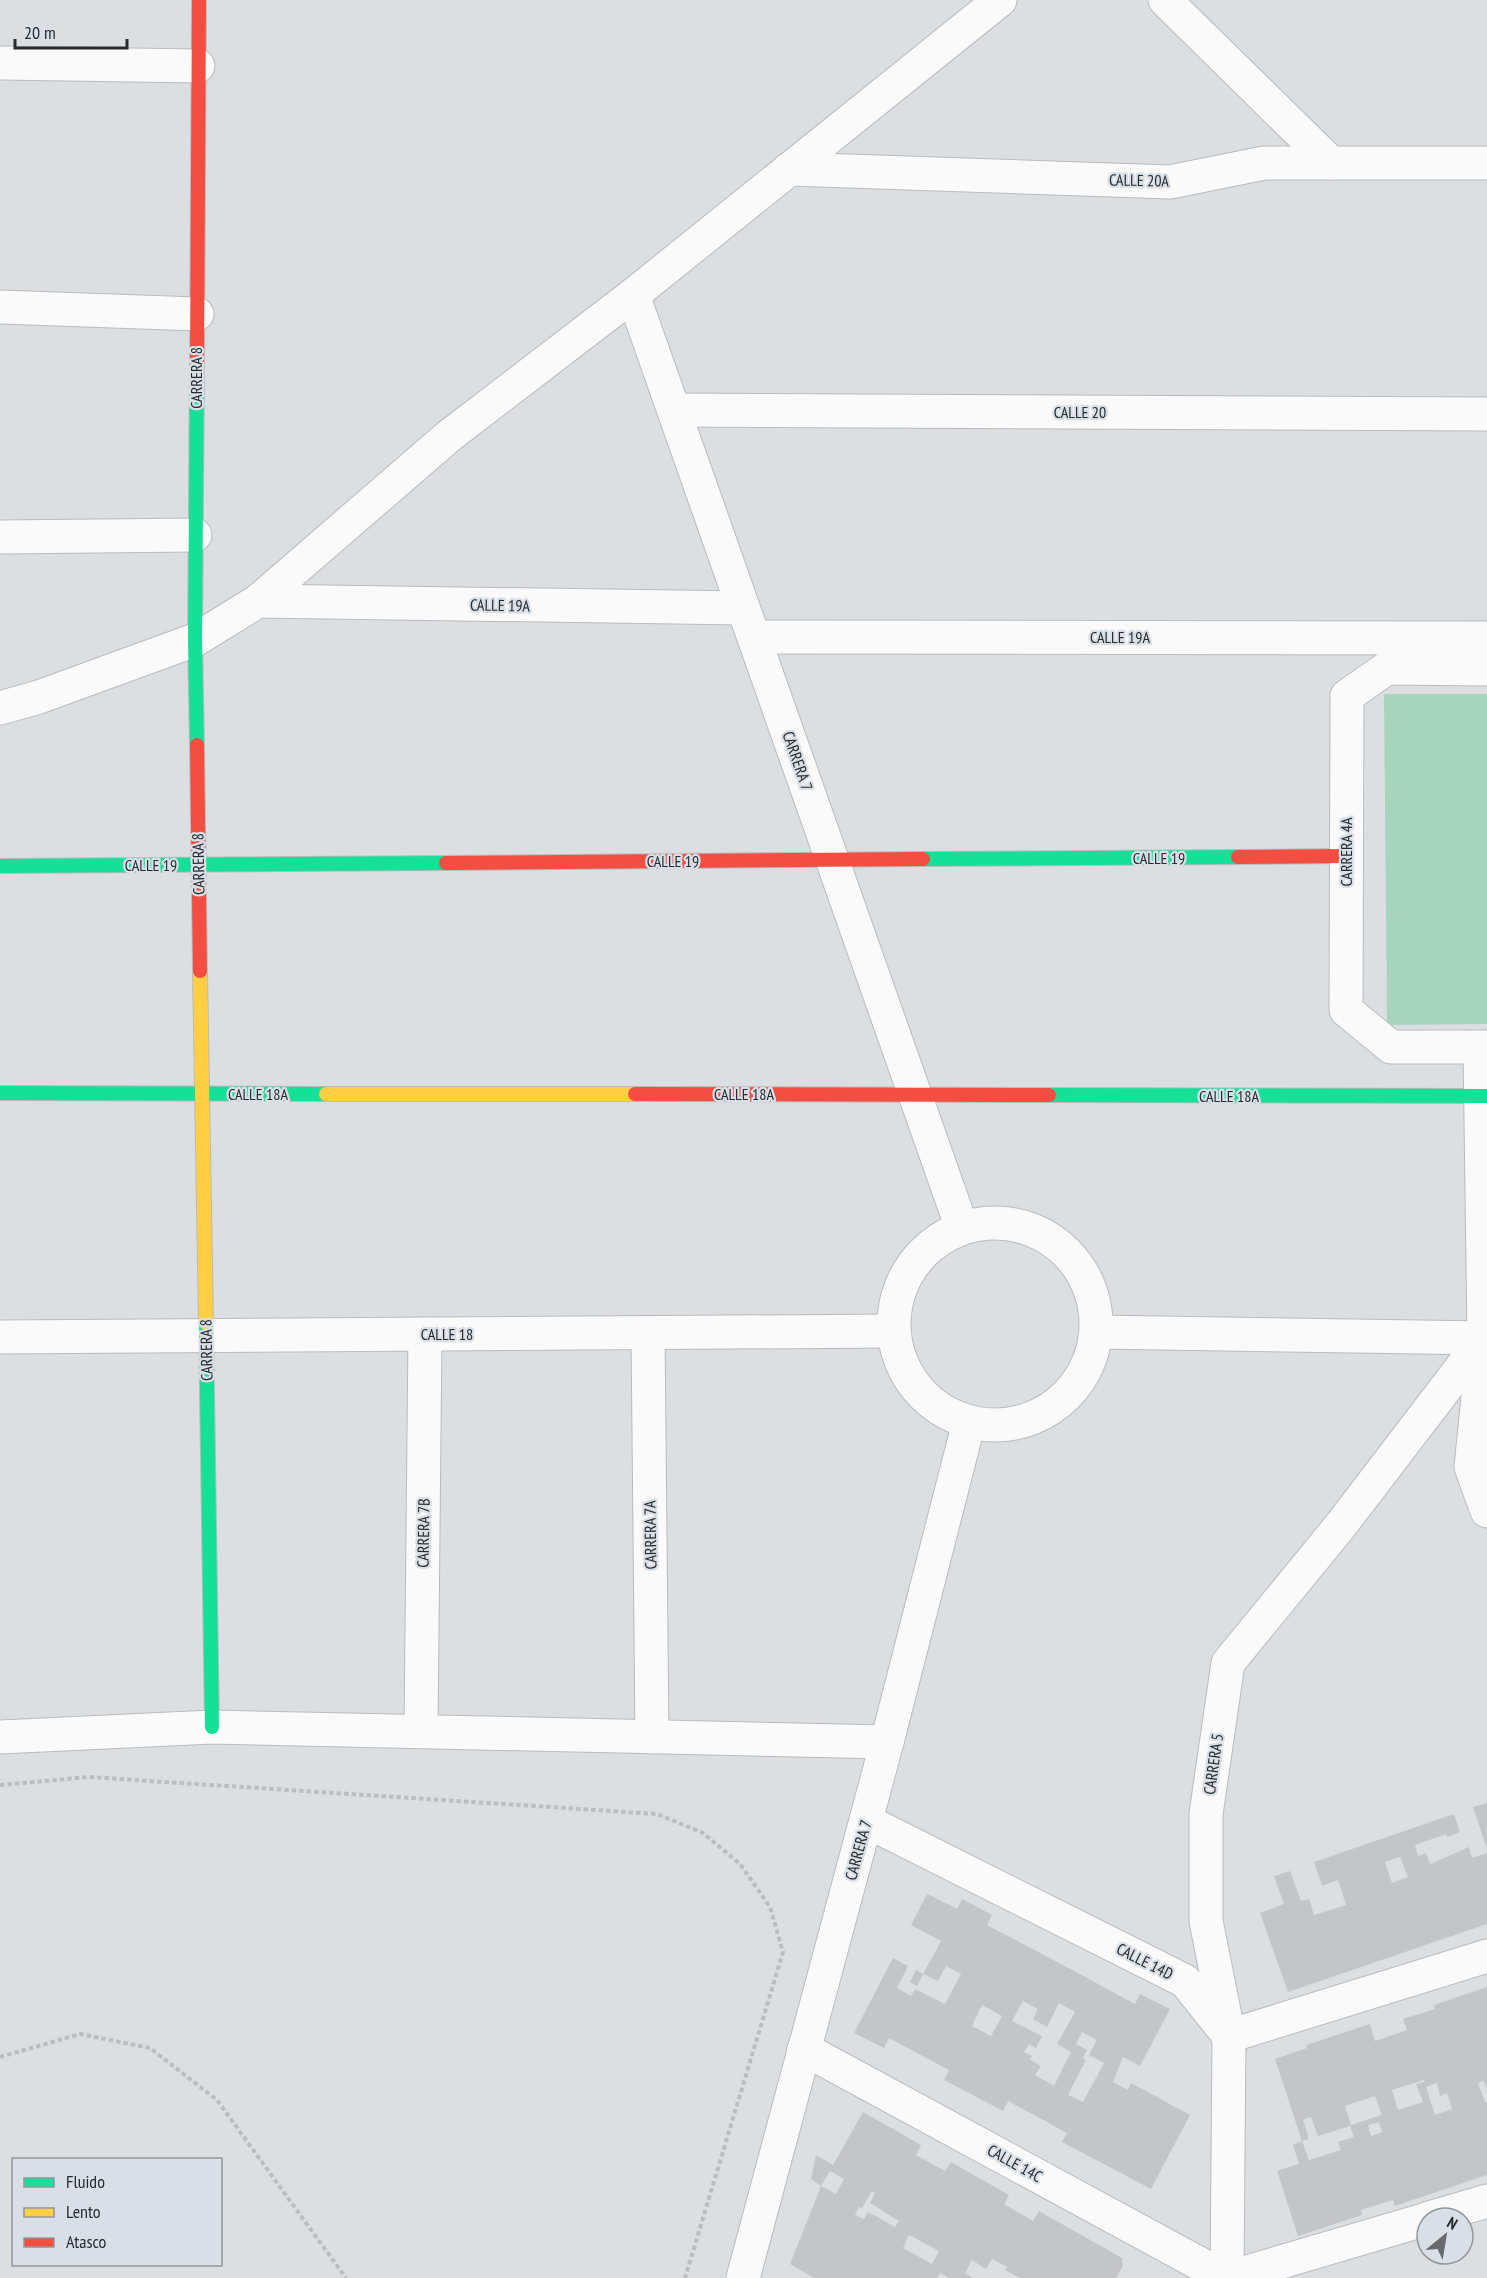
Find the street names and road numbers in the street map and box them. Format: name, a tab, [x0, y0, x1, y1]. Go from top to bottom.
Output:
street label: CALLE 20A	[1109, 169, 1170, 191]
street label: CARRERA 8	[186, 347, 206, 409]
street label: CALLE 20	[1054, 402, 1106, 422]
street label: CALLE 19A	[470, 594, 531, 616]
street label: CALLE 19A	[1090, 627, 1150, 647]
street label: CARRERA 7	[779, 729, 817, 793]
street label: CARRERA 4A	[1336, 817, 1356, 887]
street label: CARRERA 8	[187, 833, 209, 895]
street label: CALLE 19	[1133, 848, 1185, 868]
street label: CALLE 19	[647, 851, 699, 871]
street label: CALLE 19	[125, 855, 177, 875]
street label: CALLE 18A	[228, 1084, 288, 1104]
street label: CALLE 18A	[714, 1084, 774, 1104]
street label: CALLE 18A	[1199, 1086, 1259, 1106]
street label: CARRERA 8	[195, 1319, 217, 1381]
street label: CALLE 18	[421, 1324, 473, 1344]
street label: CARRERA 7B	[412, 1498, 434, 1568]
street label: CARRERA 7A	[639, 1500, 661, 1570]
street label: CARRERA 5	[1199, 1732, 1227, 1796]
street label: CARRERA 7	[840, 1818, 876, 1882]
street label: CALLE 14D	[1113, 1938, 1177, 1984]
street label: CALLE 14C	[984, 2140, 1046, 2186]

